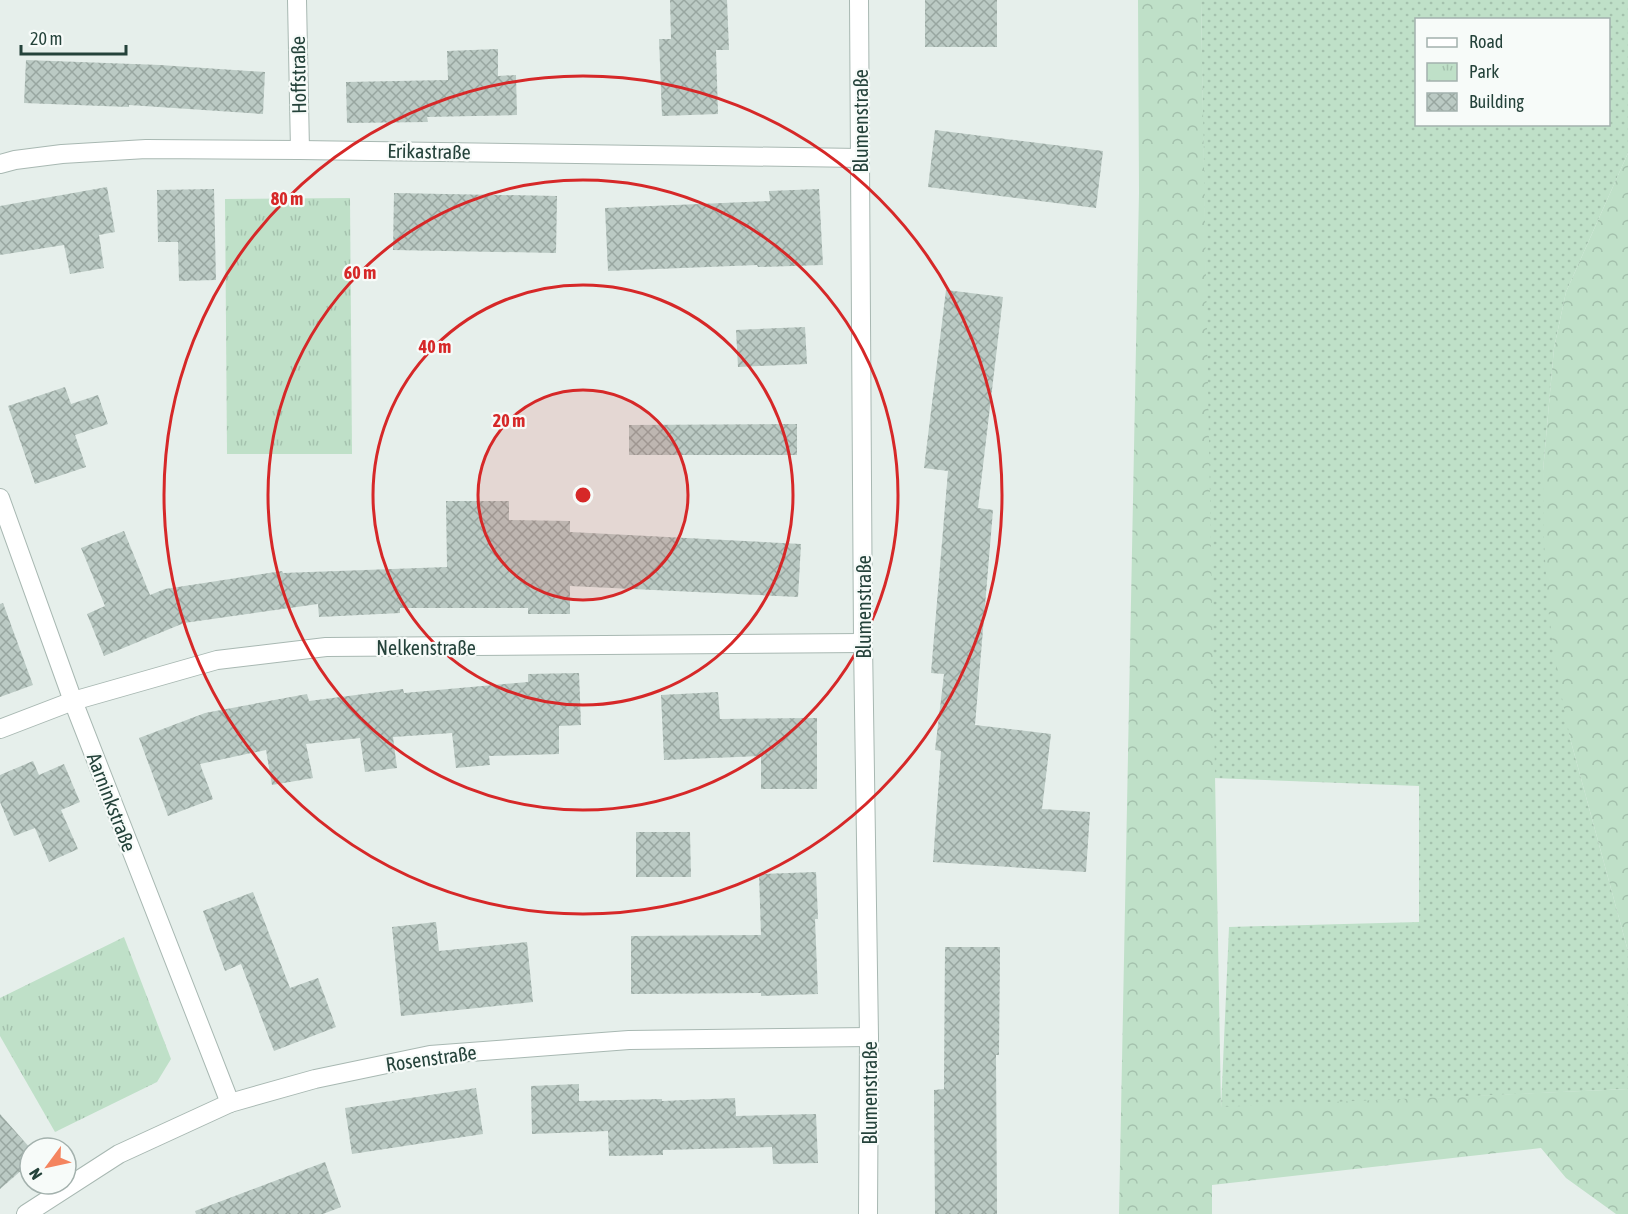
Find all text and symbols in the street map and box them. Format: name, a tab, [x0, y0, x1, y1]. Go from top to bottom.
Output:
scale bar	[21, 18, 126, 56]
legend	[1415, 18, 1610, 126]
text: 20 m	[30, 28, 62, 49]
text: Road	[1469, 31, 1503, 52]
street label: Hoffstraße	[286, 36, 310, 114]
text: Park	[1469, 61, 1499, 82]
street label: Blumenstraße	[849, 69, 872, 173]
text: Building	[1469, 91, 1524, 112]
street label: Erikastraße	[387, 139, 471, 163]
text: 80 m	[271, 188, 303, 209]
text: 60 m	[344, 262, 376, 283]
text: 40 m	[418, 336, 451, 357]
text: 20 m	[493, 410, 525, 431]
centre of rings	[573, 485, 593, 505]
street label: Blumenstraße	[852, 555, 875, 659]
street label: Nelkenstraße	[376, 636, 476, 659]
street label: Aarninkstraße	[83, 749, 141, 855]
street label: Rosenstraße	[384, 1040, 478, 1076]
street label: Blumenstraße	[858, 1041, 881, 1145]
north arrow	[18, 1136, 78, 1196]
text: N	[25, 1165, 46, 1183]

